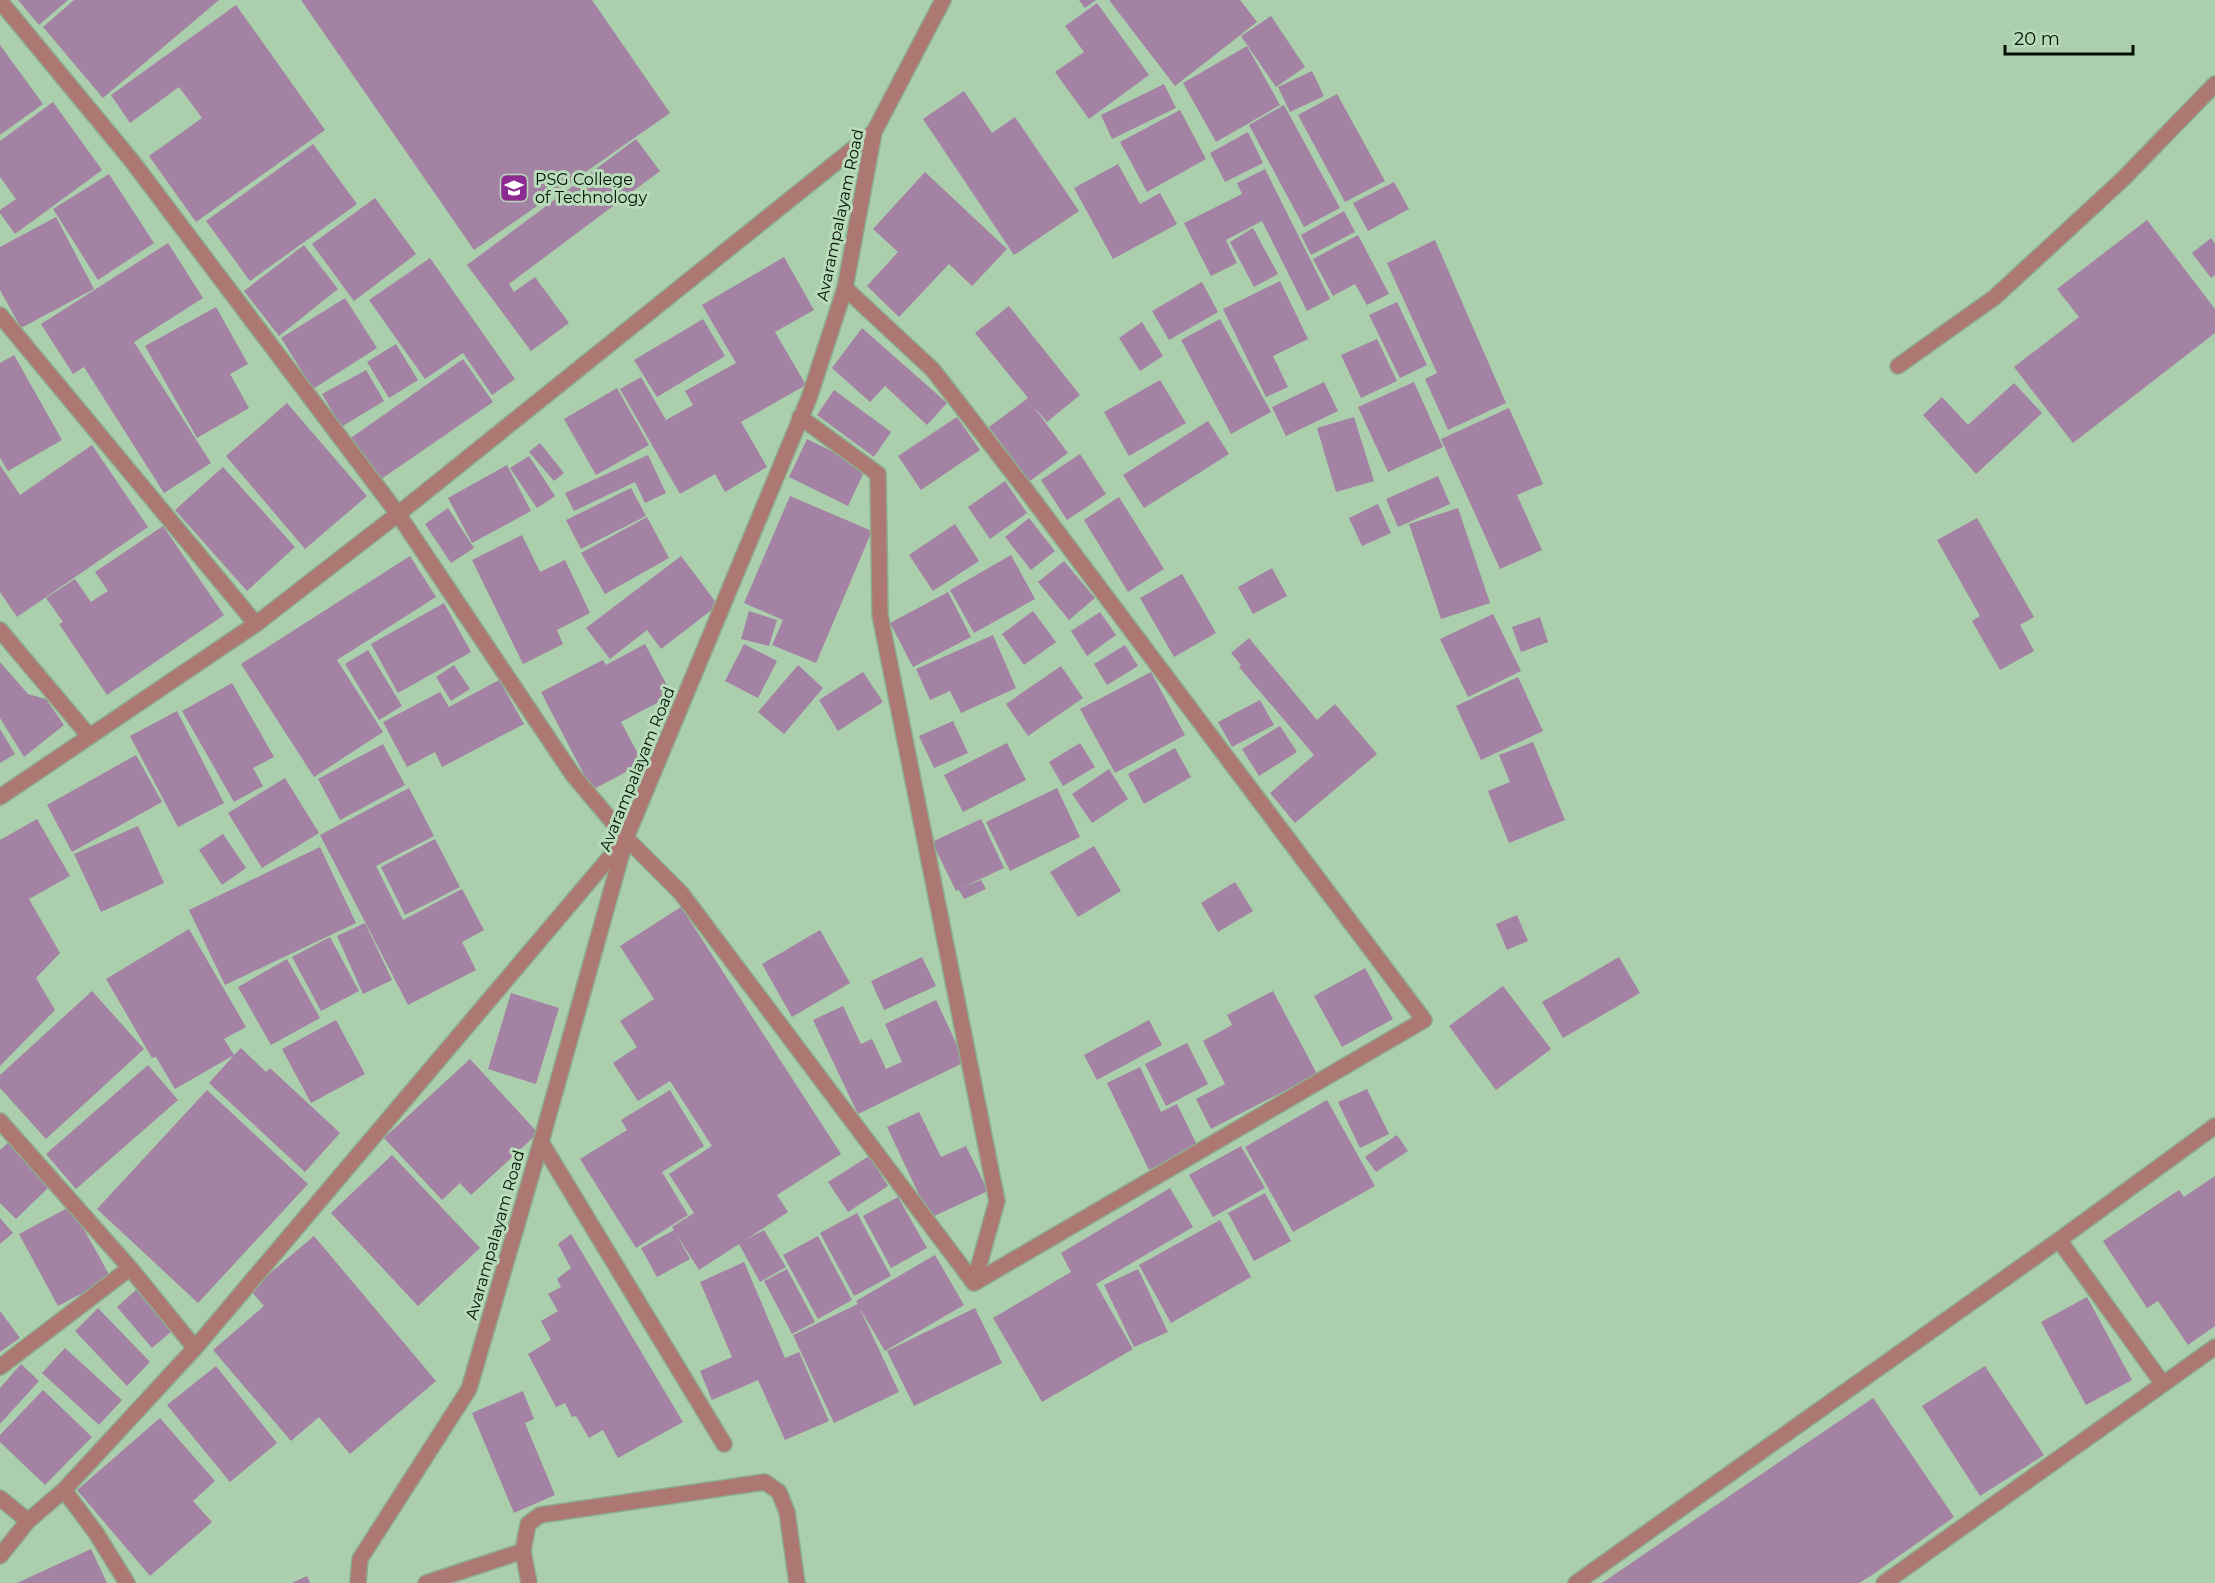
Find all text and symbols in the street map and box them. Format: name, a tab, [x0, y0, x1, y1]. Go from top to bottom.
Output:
scale bar	[2005, 18, 2132, 56]
text: 20 m	[2014, 28, 2060, 50]
street label: Avarampalayam Road	[812, 127, 868, 303]
place label: PSG College of Technology	[535, 170, 647, 207]
school or university icon: PSG College of Technology	[498, 172, 530, 204]
street label: Avarampalayam Road	[595, 684, 679, 854]
street label: Avarampalayam Road	[462, 1148, 528, 1322]

